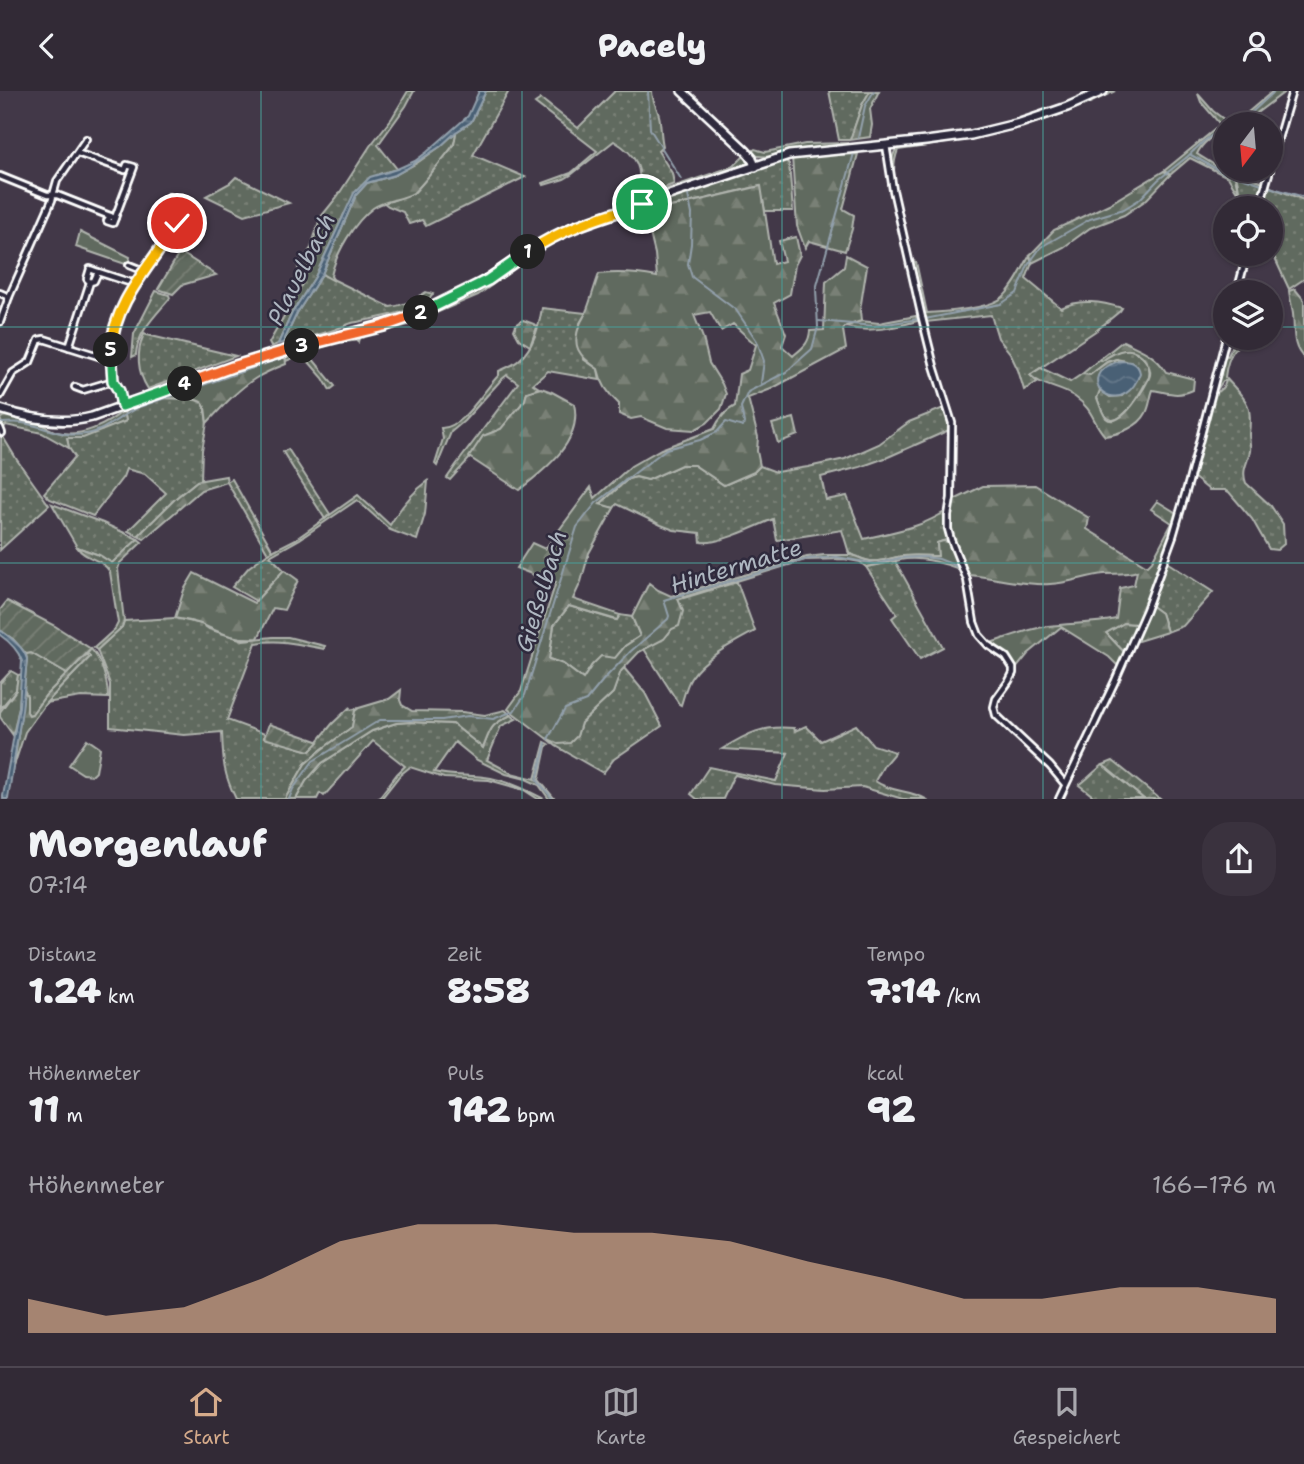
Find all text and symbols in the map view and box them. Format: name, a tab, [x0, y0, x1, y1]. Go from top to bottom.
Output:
text: Pacely	[598, 24, 706, 67]
icon: back	[28, 27, 66, 65]
icon: person	[1238, 27, 1276, 65]
north arrow	[1213, 112, 1283, 182]
map controls	[1213, 112, 1283, 350]
pin	[612, 174, 672, 234]
icon: arrive	[623, 185, 661, 223]
pin	[147, 193, 207, 253]
button: locate	[1213, 196, 1283, 266]
icon: check	[158, 204, 196, 242]
water label: Plauelbach	[260, 208, 342, 330]
pin: 1	[510, 235, 546, 269]
text: 1	[523, 239, 532, 264]
button: layers	[1213, 280, 1283, 350]
pin: 2	[404, 295, 438, 331]
text: 2	[414, 300, 427, 325]
pin: 3	[284, 329, 320, 363]
pin: 5	[94, 333, 128, 367]
text: 3	[295, 333, 308, 358]
text: 5	[105, 337, 116, 362]
pin: 4	[168, 367, 202, 401]
text: 4	[178, 371, 191, 396]
water label: Gießelbach	[508, 527, 574, 655]
water label: Hintermatte	[667, 532, 805, 600]
text: Morgenlauf	[28, 818, 267, 869]
button: share	[1202, 822, 1276, 896]
text: 07:14	[28, 870, 88, 900]
text: Distanz	[28, 942, 97, 967]
text: Zeit	[447, 942, 482, 967]
text: Tempo	[867, 942, 925, 967]
text: 1.24	[28, 967, 101, 1014]
text: 8:58	[447, 967, 530, 1014]
text: 7:14	[867, 967, 940, 1014]
text: km	[101, 984, 135, 1009]
text: /km	[940, 984, 981, 1009]
text: Höhenmeter	[28, 1061, 141, 1086]
text: Puls	[447, 1061, 484, 1086]
text: kcal	[867, 1061, 904, 1086]
text: 11	[28, 1086, 60, 1133]
text: 142	[447, 1086, 510, 1133]
text: 92	[867, 1086, 915, 1133]
text: m	[60, 1103, 83, 1128]
text: bpm	[510, 1103, 555, 1128]
text: Höhenmeter	[28, 1170, 165, 1200]
text: 166–176 m	[1152, 1170, 1276, 1200]
tab: Start	[183, 1383, 230, 1450]
tab: Karte	[596, 1383, 646, 1450]
tab: Gespeichert	[1013, 1383, 1121, 1450]

